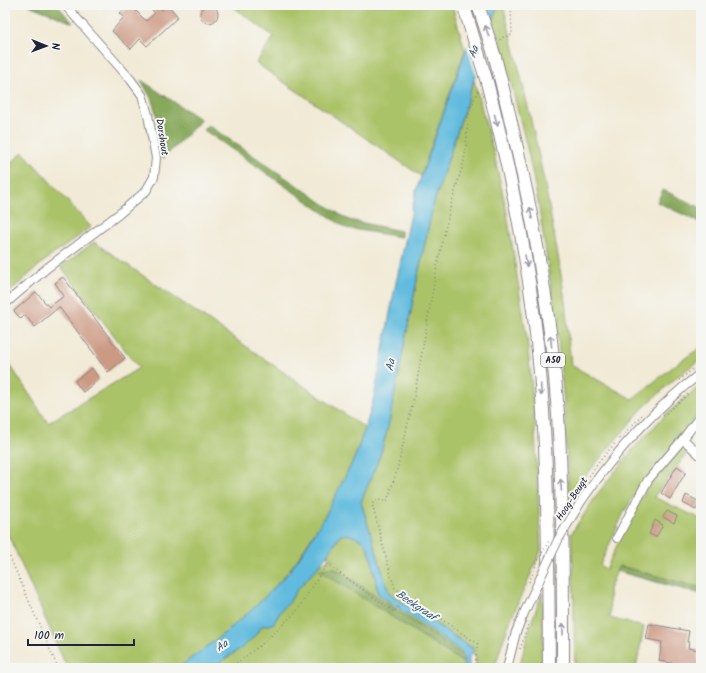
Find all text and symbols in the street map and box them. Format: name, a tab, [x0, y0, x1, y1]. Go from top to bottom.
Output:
one-way arrow	[483, 25, 490, 38]
north arrow	[26, 26, 66, 66]
text: N	[46, 43, 64, 50]
water label: Aa	[464, 43, 485, 61]
one-way arrow	[493, 113, 501, 126]
street label: Dorshout	[151, 117, 173, 157]
one-way arrow	[527, 207, 535, 220]
one-way arrow	[522, 254, 530, 267]
one-way arrow	[547, 335, 555, 348]
road number: A50	[541, 353, 565, 367]
water label: Aa	[381, 357, 401, 373]
one-way arrow	[537, 383, 545, 396]
street label: Hoog-Beugt	[552, 474, 592, 524]
one-way arrow	[557, 479, 565, 492]
water label: Beekgraaf	[392, 586, 443, 628]
scale bar	[28, 621, 134, 647]
one-way arrow	[559, 623, 567, 636]
text: 100 m	[34, 626, 65, 645]
water label: Aa	[212, 635, 233, 657]

